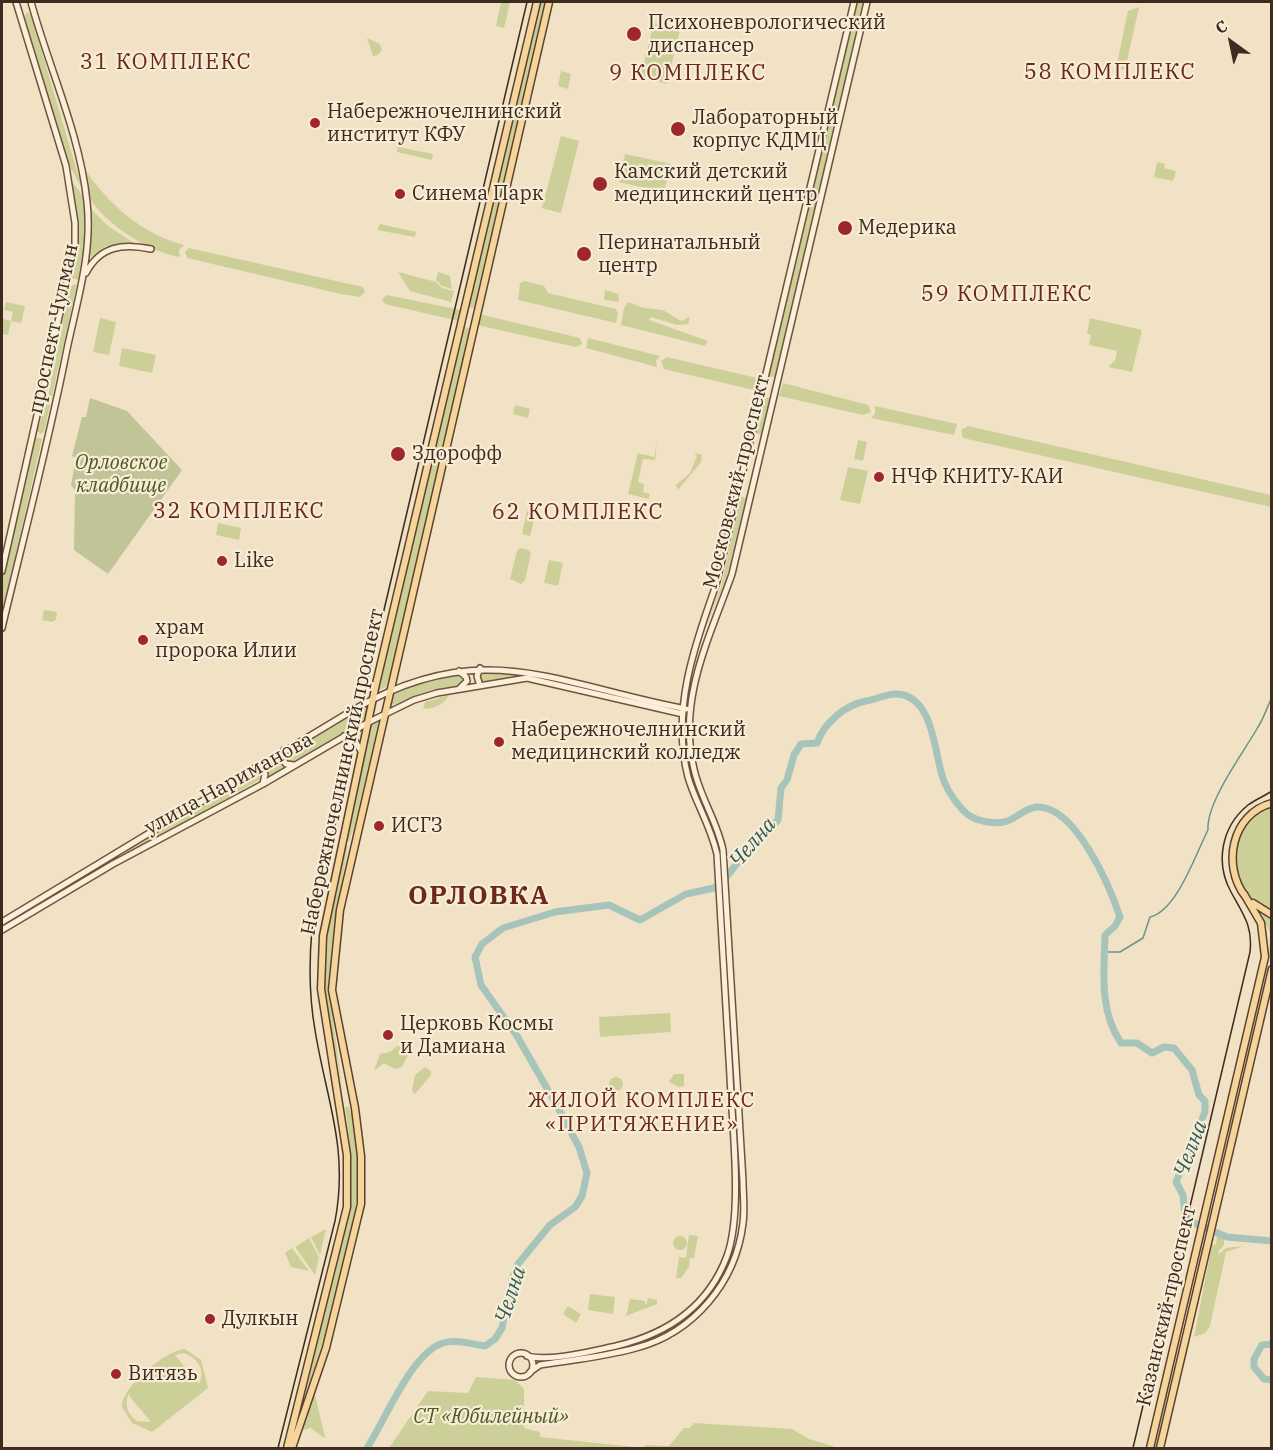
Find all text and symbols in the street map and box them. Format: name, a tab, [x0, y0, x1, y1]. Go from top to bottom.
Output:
place label: Психоневрологический диспансер	[648, 11, 886, 58]
north arrow	[1201, 12, 1261, 72]
text: С	[1211, 16, 1231, 38]
marker: Психоневрологический диспансер	[625, 25, 643, 43]
district label: 31 КОМПЛЕКС	[80, 50, 252, 76]
district label: 58 КОМПЛЕКС	[1024, 60, 1196, 86]
district label: 9 КОМПЛЕКС	[609, 61, 767, 87]
place label: Набережночелнинский институт КФУ	[327, 100, 562, 147]
place label: Лабораторный корпус КДМЦ	[692, 106, 838, 153]
marker: Набережночелнинский институт КФУ	[308, 116, 322, 130]
marker: Лабораторный корпус КДМЦ	[669, 120, 687, 138]
place label: Камский детский медицинский центр	[614, 160, 817, 207]
marker: Камский детский медицинский центр	[591, 175, 609, 193]
place label: Синема Парк	[412, 182, 543, 206]
marker: Синема Парк	[393, 187, 407, 201]
place label: Медерика	[858, 216, 957, 240]
marker: Медерика	[836, 219, 854, 237]
place label: Перинатальный центр	[598, 231, 761, 278]
street label: проспект Чулман	[24, 242, 84, 416]
marker: Перинатальный центр	[575, 245, 593, 263]
district label: 59 КОМПЛЕКС	[921, 282, 1093, 308]
street label: Московский проспект	[699, 373, 775, 591]
place label: Здорофф	[412, 442, 502, 466]
marker: Здорофф	[389, 445, 407, 463]
park label: Орловское кладбище	[75, 451, 167, 498]
place label: НЧФ КНИТУ-КАИ	[891, 465, 1064, 489]
marker: НЧФ КНИТУ-КАИ	[872, 470, 886, 484]
district label: 32 КОМПЛЕКС	[153, 499, 325, 525]
district label: 62 КОМПЛЕКС	[492, 500, 664, 526]
place label: Like	[234, 549, 274, 573]
marker: Like	[215, 554, 229, 568]
street label: Набережночелнинский проспект	[297, 607, 389, 937]
place label: храм пророка Илии	[155, 616, 297, 663]
marker: храм пророка Илии	[136, 633, 150, 647]
place label: Набережночелнинский медицинский колледж	[511, 718, 746, 765]
street label: улица Нариманова	[141, 728, 317, 840]
marker: Набережночелнинский медицинский колледж	[492, 735, 506, 749]
water label: Челна	[724, 813, 782, 873]
place label: ИСГЗ	[391, 814, 443, 838]
marker: ИСГЗ	[372, 819, 386, 833]
district label: ОРЛОВКА	[408, 880, 550, 912]
place label: Церковь Космы и Дамиана	[400, 1012, 554, 1059]
marker: Церковь Космы и Дамиана	[381, 1028, 395, 1042]
district label: ЖИЛОЙ КОМПЛЕКС «ПРИТЯЖЕНИЕ»	[528, 1088, 756, 1138]
water label: Челна	[1169, 1117, 1213, 1181]
street label: Казанский проспект	[1132, 1203, 1202, 1409]
water label: Челна	[490, 1263, 532, 1327]
place label: Дулкын	[222, 1307, 299, 1331]
marker: Дулкын	[203, 1312, 217, 1326]
place label: Витязь	[128, 1362, 198, 1386]
marker: Витязь	[109, 1367, 123, 1381]
park label: СТ «Юбилейный»	[413, 1405, 569, 1429]

